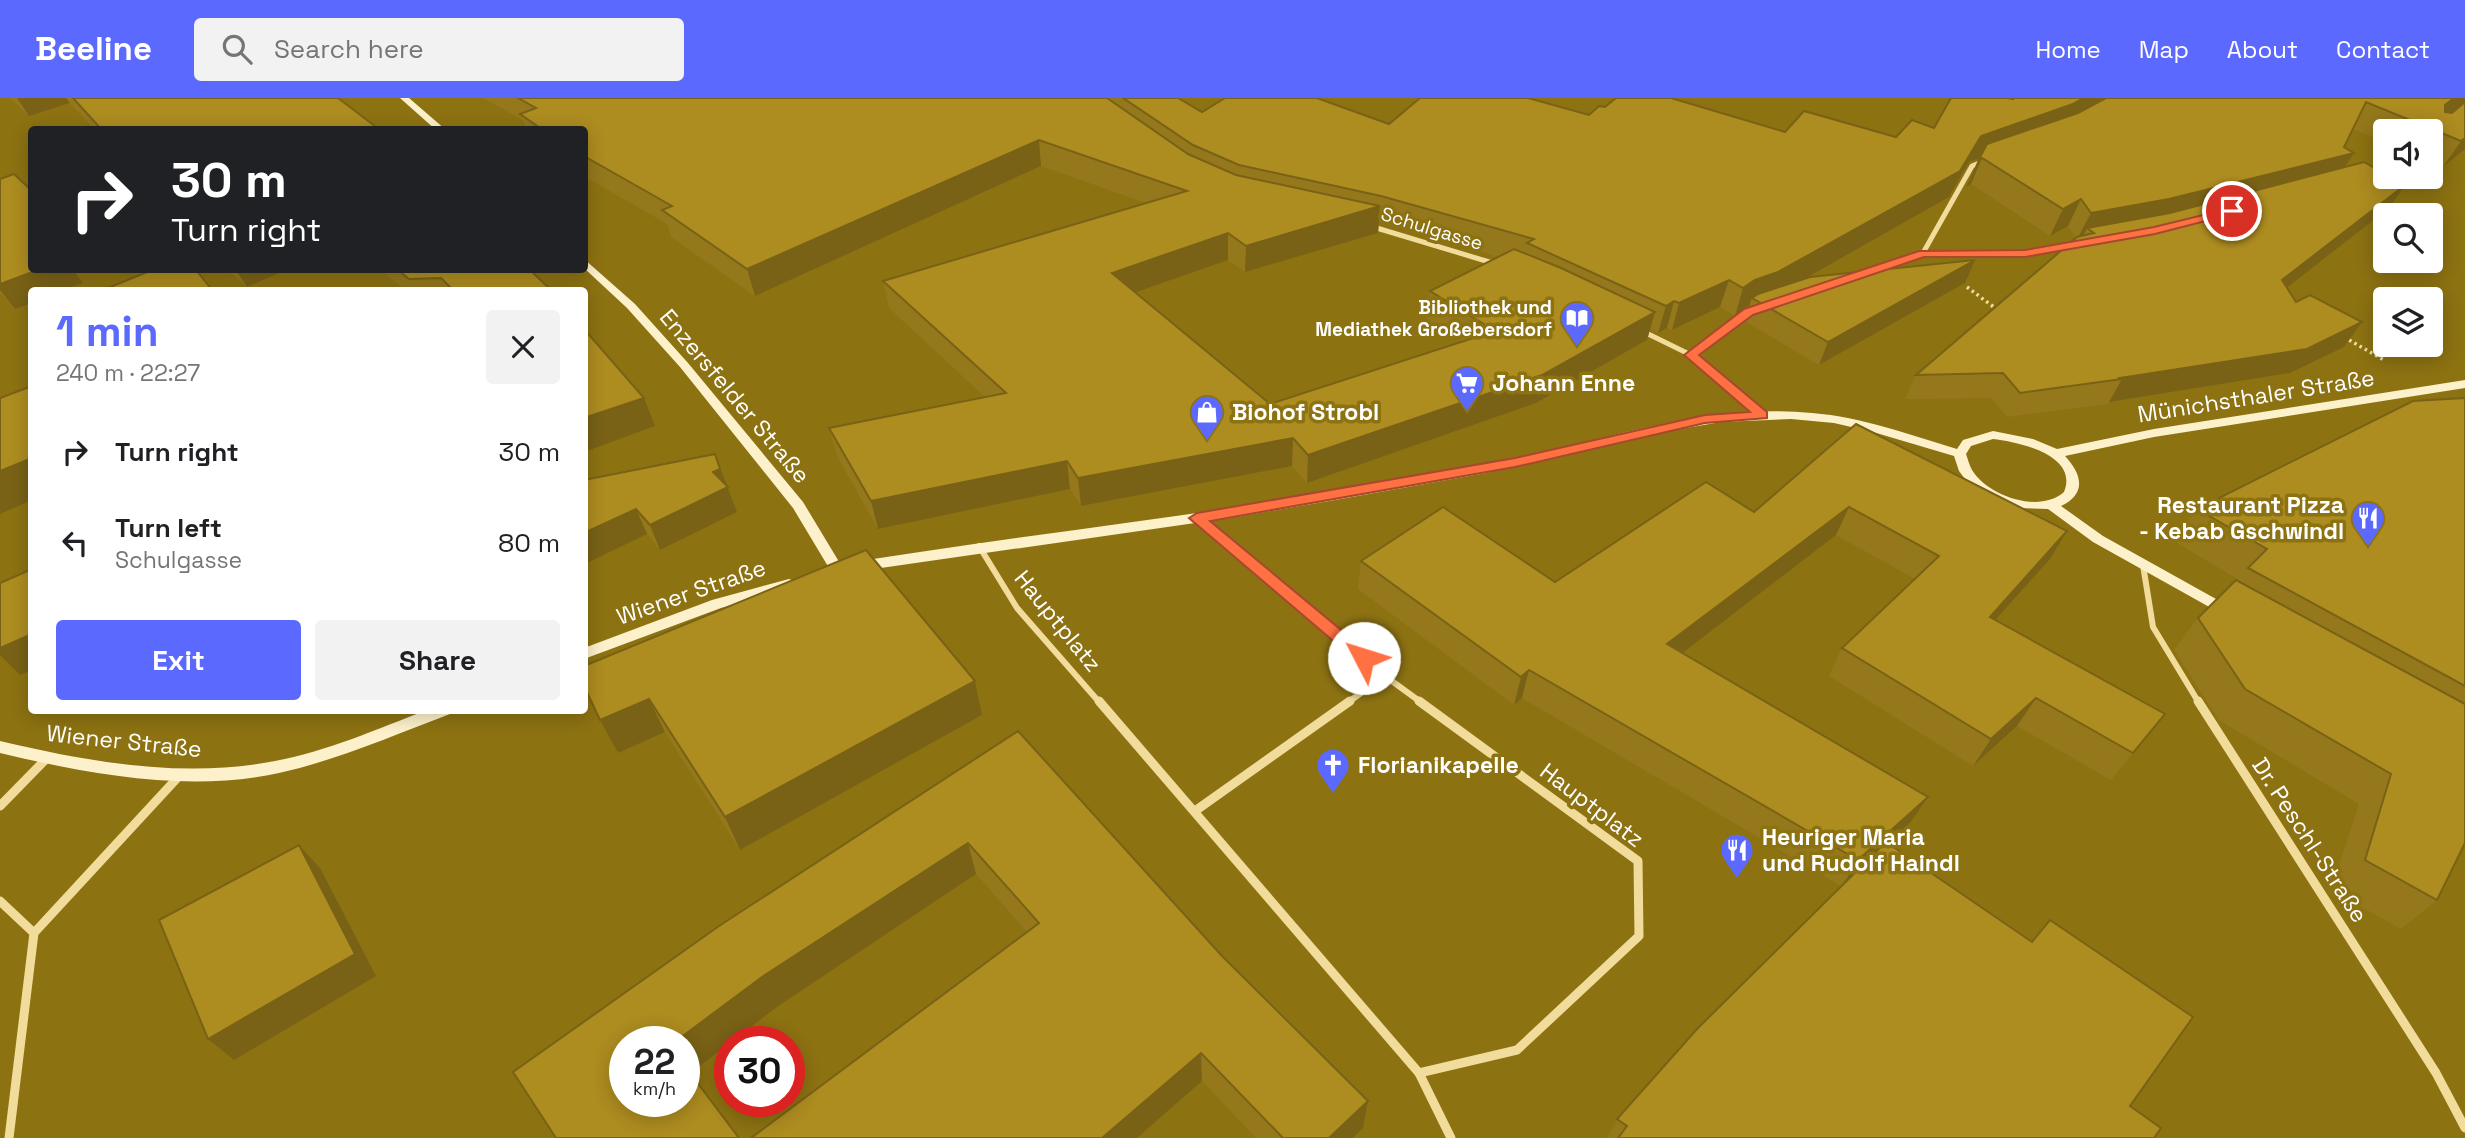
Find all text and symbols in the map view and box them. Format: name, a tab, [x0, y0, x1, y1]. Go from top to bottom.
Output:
search box	[194, 18, 684, 81]
text: Beeline	[35, 28, 152, 70]
icon: search	[218, 30, 256, 68]
text: Search here	[274, 32, 424, 66]
text: Home	[2035, 34, 2101, 65]
text: Map	[2139, 34, 2189, 65]
text: About	[2227, 34, 2298, 65]
text: Contact	[2336, 34, 2430, 65]
map controls	[2373, 119, 2443, 357]
button: sound	[2373, 119, 2443, 189]
text: 30 m	[171, 149, 287, 211]
icon: right	[56, 154, 147, 245]
pin	[2202, 181, 2262, 241]
icon: arrive	[2213, 192, 2251, 230]
street label: Schulgasse	[1378, 201, 1486, 256]
button: search	[2373, 203, 2443, 273]
text: Turn right	[171, 210, 321, 250]
button: layers	[2373, 287, 2443, 357]
place label: Bibliothek und Mediathek Großebersdorf	[1315, 295, 1552, 342]
library icon: Bibliothek und Mediathek Großebersdorf	[1558, 299, 1596, 348]
street label: Enzersfelder Straße	[653, 303, 817, 489]
text: 1 min	[56, 305, 159, 358]
button: close	[486, 310, 560, 384]
text: 240 m · 22:27	[56, 358, 200, 388]
street label: Münichsthaler Straße	[2135, 362, 2377, 430]
supermarket icon: Johann Enne	[1448, 364, 1486, 413]
place label: Johann Enne	[1492, 368, 1635, 398]
shop icon: Biohof Strobl	[1188, 393, 1226, 442]
place label: Biohof Strobl	[1232, 397, 1379, 427]
icon: right	[56, 433, 94, 471]
text: Turn right	[115, 435, 239, 469]
text: 30 m	[499, 435, 560, 469]
place label: Restaurant Pizza - Kebab Gschwindl	[2139, 490, 2344, 546]
restaurant icon: Restaurant Pizza - Kebab Gschwindl	[2349, 499, 2387, 548]
text: Turn left	[115, 511, 222, 545]
icon: left	[56, 524, 94, 562]
text: 80 m	[498, 526, 560, 560]
text: Schulgasse	[115, 545, 242, 575]
street label: Wiener Straße	[612, 552, 770, 632]
street label: Hauptplatz	[1008, 564, 1108, 678]
button: Exit	[56, 620, 301, 700]
button: Share	[315, 620, 560, 700]
position arrow	[1327, 621, 1401, 695]
street label: Wiener Straße	[45, 718, 203, 764]
church icon: Florianikapelle	[1314, 746, 1352, 795]
place label: Florianikapelle	[1358, 750, 1519, 780]
street label: Dr. Peschl-Straße	[2245, 752, 2375, 928]
street label: Hauptplatz	[1534, 756, 1650, 854]
place label: Heuriger Maria und Rudolf Haindl	[1762, 822, 1960, 878]
restaurant icon: Heuriger Maria und Rudolf Haindl	[1718, 831, 1756, 880]
speed limit sign: 30	[714, 1026, 805, 1117]
text: 22	[634, 1040, 675, 1084]
text: km/h	[633, 1077, 676, 1100]

